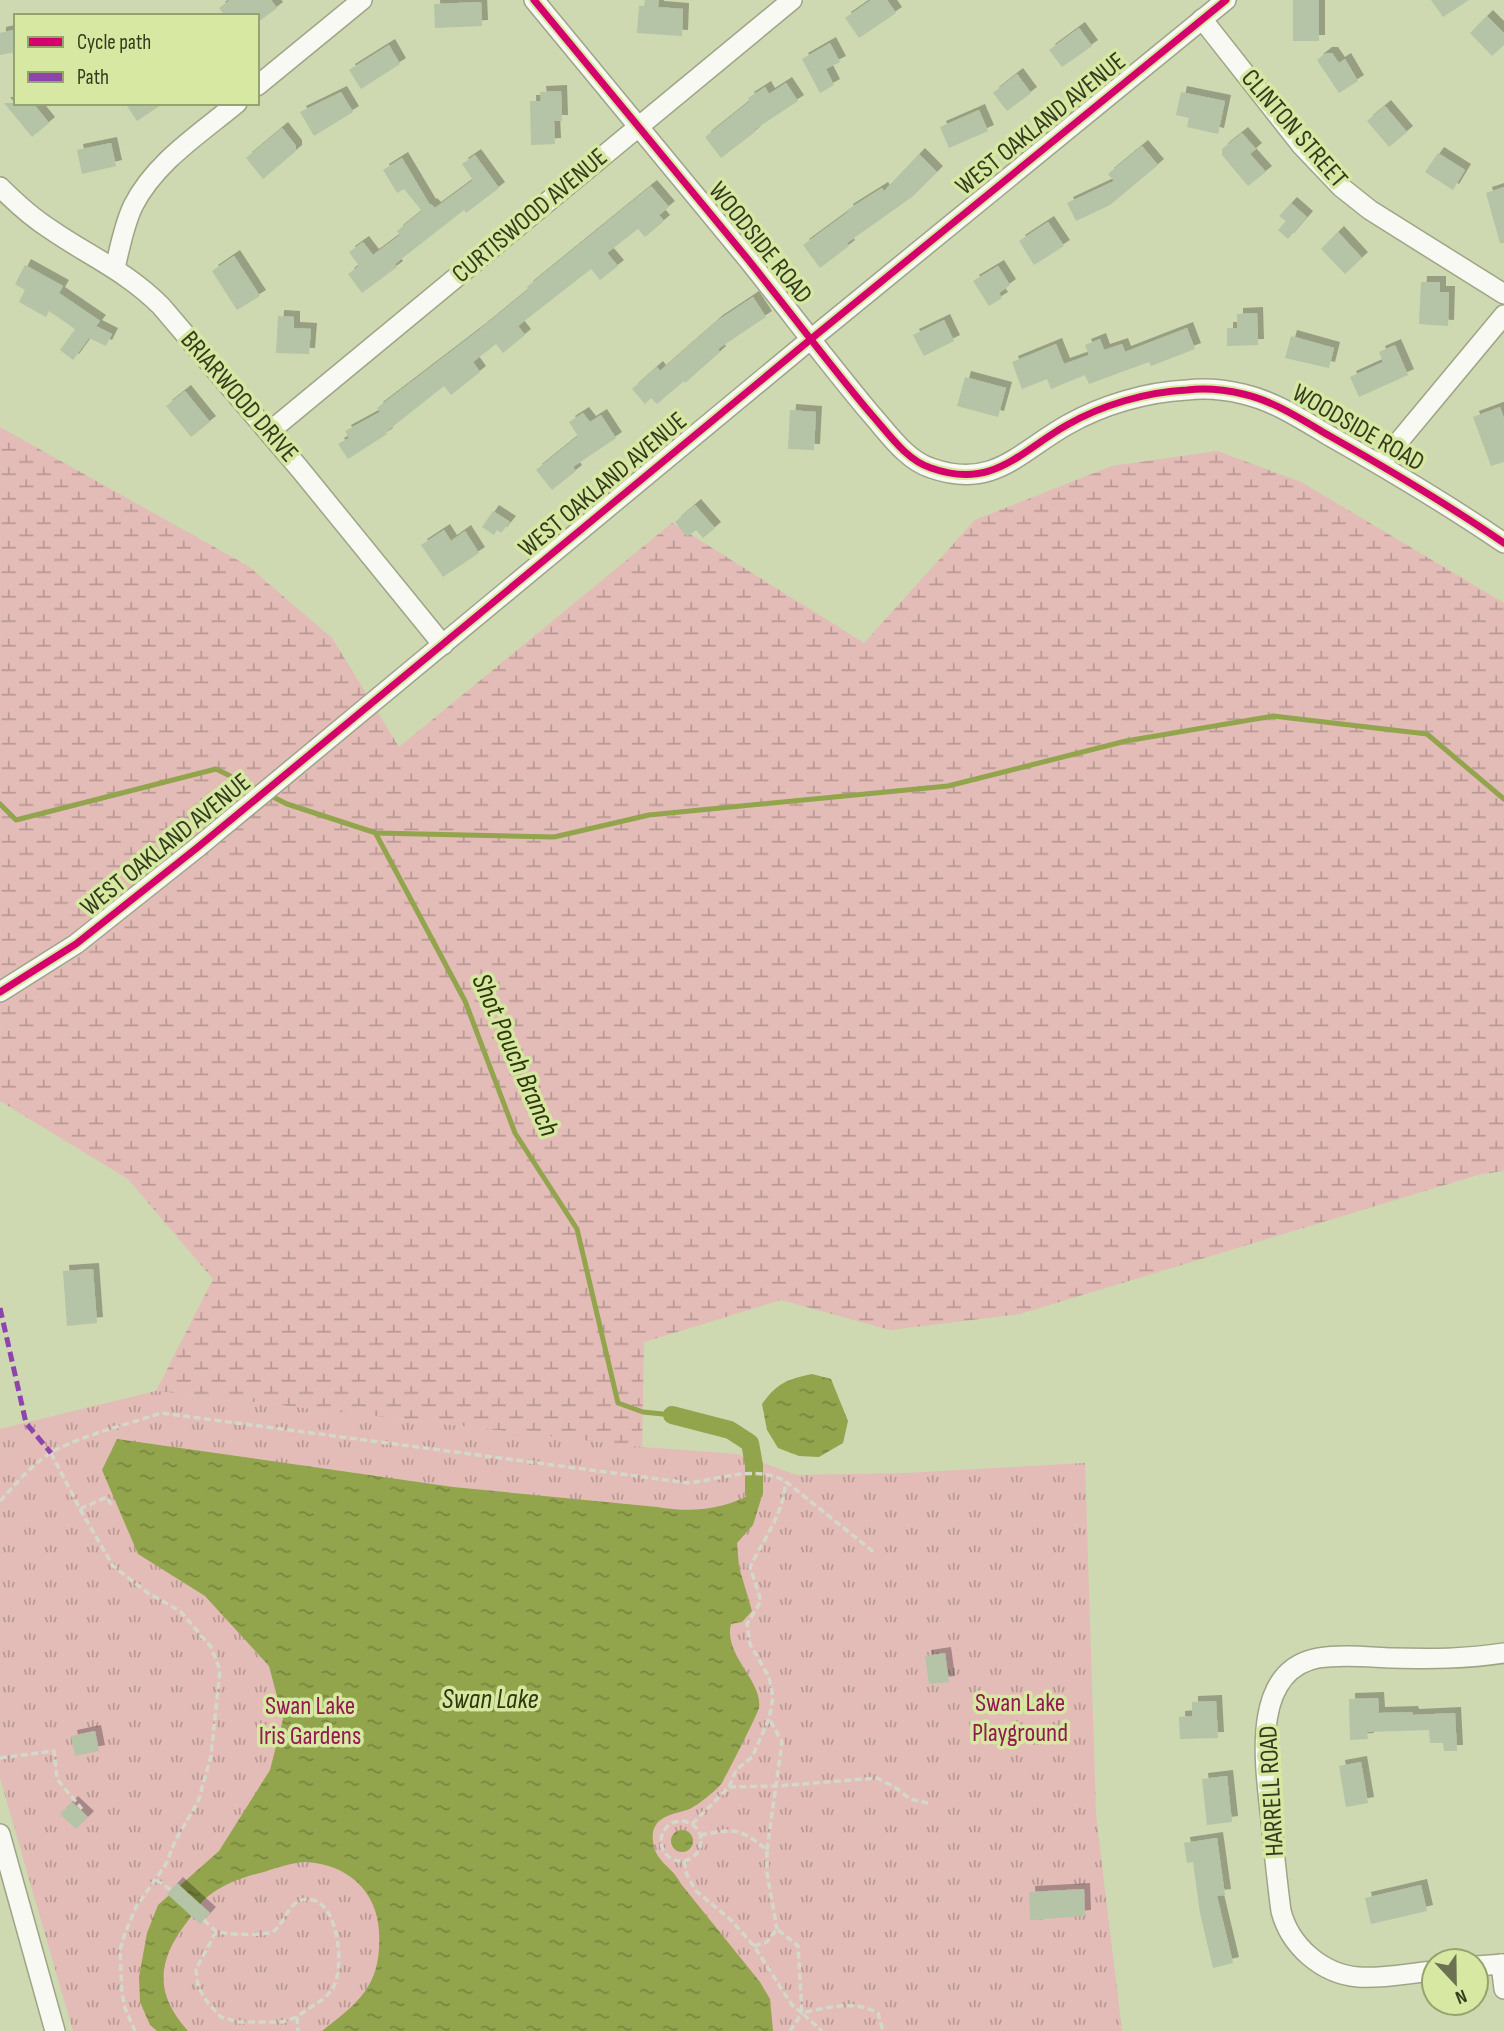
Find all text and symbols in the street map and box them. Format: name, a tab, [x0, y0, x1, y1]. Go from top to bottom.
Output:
legend	[14, 14, 259, 105]
text: Cycle path	[77, 30, 151, 55]
street label: WEST OAKLAND AVENUE	[950, 46, 1132, 202]
street label: CLINTON STREET	[1234, 64, 1354, 194]
text: Path	[77, 65, 109, 90]
street label: CURTISWOOD AVENUE	[446, 142, 614, 290]
street label: WOODSIDE ROAD	[702, 176, 818, 310]
street label: BRIARWOOD DRIVE	[174, 325, 304, 469]
street label: WOODSIDE ROAD	[1286, 378, 1430, 478]
street label: WEST OAKLAND AVENUE	[513, 406, 693, 564]
street label: WEST OAKLAND AVENUE	[75, 767, 257, 923]
water label: Shot Pouch Branch	[464, 969, 566, 1142]
water label: Swan Lake	[442, 1683, 538, 1716]
park label: Swan Lake Playground	[972, 1688, 1068, 1749]
park label: Swan Lake Iris Gardens	[259, 1691, 361, 1752]
street label: HARRELL ROAD	[1253, 1725, 1291, 1857]
north arrow	[1420, 1947, 1490, 2017]
text: N	[1452, 1984, 1470, 2009]

